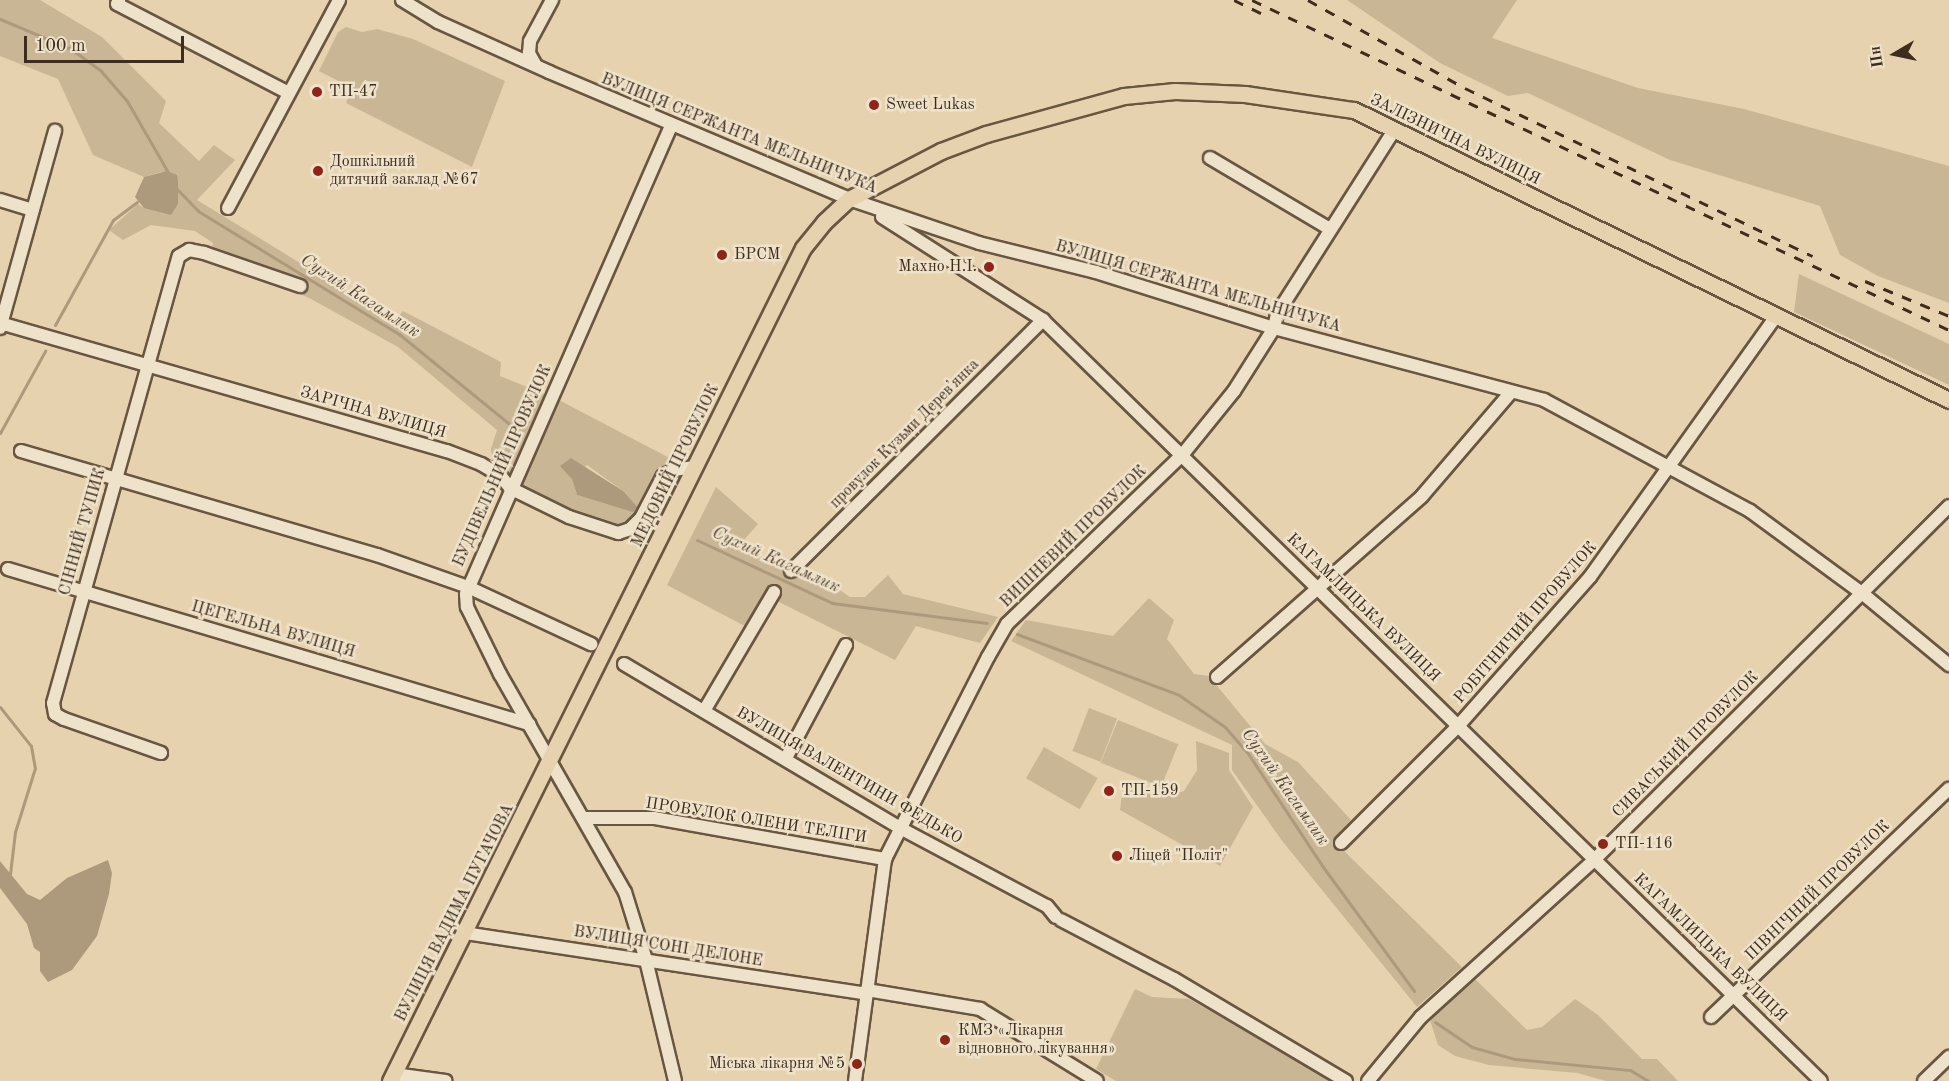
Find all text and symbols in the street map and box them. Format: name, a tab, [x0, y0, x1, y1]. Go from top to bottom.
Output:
scale bar	[27, 24, 188, 62]
north arrow	[1865, 24, 1925, 84]
text: 100 m	[35, 37, 86, 55]
text: Пн	[1868, 45, 1887, 69]
street label: ВУЛИЦЯ СЕРЖАНТА МЕЛЬНИЧУКА	[598, 70, 880, 198]
place label: ТП-47	[329, 82, 378, 102]
marker: ТП-47	[310, 85, 324, 99]
street label: ЗАЛІЗНИЧНА ВУЛИЦЯ	[1367, 90, 1543, 190]
place label: Sweet Lukas	[886, 95, 975, 115]
marker: Sweet Lukas	[867, 98, 881, 112]
place label: Дошкільний дитячий заклад №67	[330, 152, 479, 190]
marker: Дошкільний дитячий заклад №67	[311, 164, 325, 178]
street label: ВУЛИЦЯ СЕРЖАНТА МЕЛЬНИЧУКА	[1053, 237, 1343, 337]
place label: БРСМ	[734, 245, 780, 265]
marker: БРСМ	[715, 248, 729, 262]
water label: Сухий Кагамлик	[296, 249, 424, 343]
place label: Махно Н.І.	[898, 257, 977, 277]
marker: Махно Н.І.	[982, 260, 996, 274]
street label: провулок Кузьми Деревʼянка	[826, 355, 984, 513]
street label: БУДІВЕЛЬНИЙ ПРОВУЛОК	[450, 362, 556, 570]
street label: МЕДОВИЙ ПРОВУЛОК	[628, 381, 724, 551]
street label: ЗАРІЧНА ВУЛИЦЯ	[298, 383, 448, 443]
street label: ВИШНЕВИЙ ПРОВУЛОК	[997, 462, 1151, 612]
street label: СІННИЙ ТУПИК	[56, 466, 110, 598]
water label: Сухий Кагамлик	[708, 522, 844, 598]
street label: КАГАМЛИЦЬКА ВУЛИЦЯ	[1282, 530, 1444, 686]
street label: РОБІТНИЧИЙ ПРОВУЛОК	[1450, 538, 1602, 708]
street label: ЦЕГЕЛЬНА ВУЛИЦЯ	[189, 597, 357, 663]
street label: СИВАСЬКИЙ ПРОВУЛОК	[1609, 668, 1763, 822]
street label: ВУЛИЦЯ ВАЛЕНТИНИ ФЕДЬКО	[733, 703, 965, 849]
water label: Сухий Кагамлик	[1237, 724, 1333, 850]
place label: ТП-159	[1121, 781, 1179, 801]
marker: ТП-159	[1102, 784, 1116, 798]
street label: ПРОВУЛОК ОЛЕНИ ТЕЛІГИ	[644, 794, 868, 848]
street label: ВУЛИЦЯ ВАДИМА ПУГАЧОВА	[392, 801, 518, 1025]
street label: ПІВНІЧНИЙ ПРОВУЛОК	[1742, 817, 1894, 965]
place label: ТП-116	[1615, 834, 1673, 854]
marker: ТП-116	[1596, 837, 1610, 851]
place label: Ліцей "Політ"	[1129, 846, 1228, 866]
marker: Ліцей "Політ"	[1110, 849, 1124, 863]
street label: КАГАМЛИЦЬКА ВУЛИЦЯ	[1629, 870, 1791, 1026]
street label: ВУЛИЦЯ СОНІ ДЕЛОНЕ	[572, 923, 764, 971]
place label: КМЗ «Лікарня відновного лікування»	[958, 1021, 1116, 1059]
marker: КМЗ «Лікарня відновного лікування»	[936, 1031, 954, 1049]
place label: Міська лікарня №5	[709, 1054, 845, 1074]
marker: Міська лікарня №5	[850, 1057, 864, 1071]

